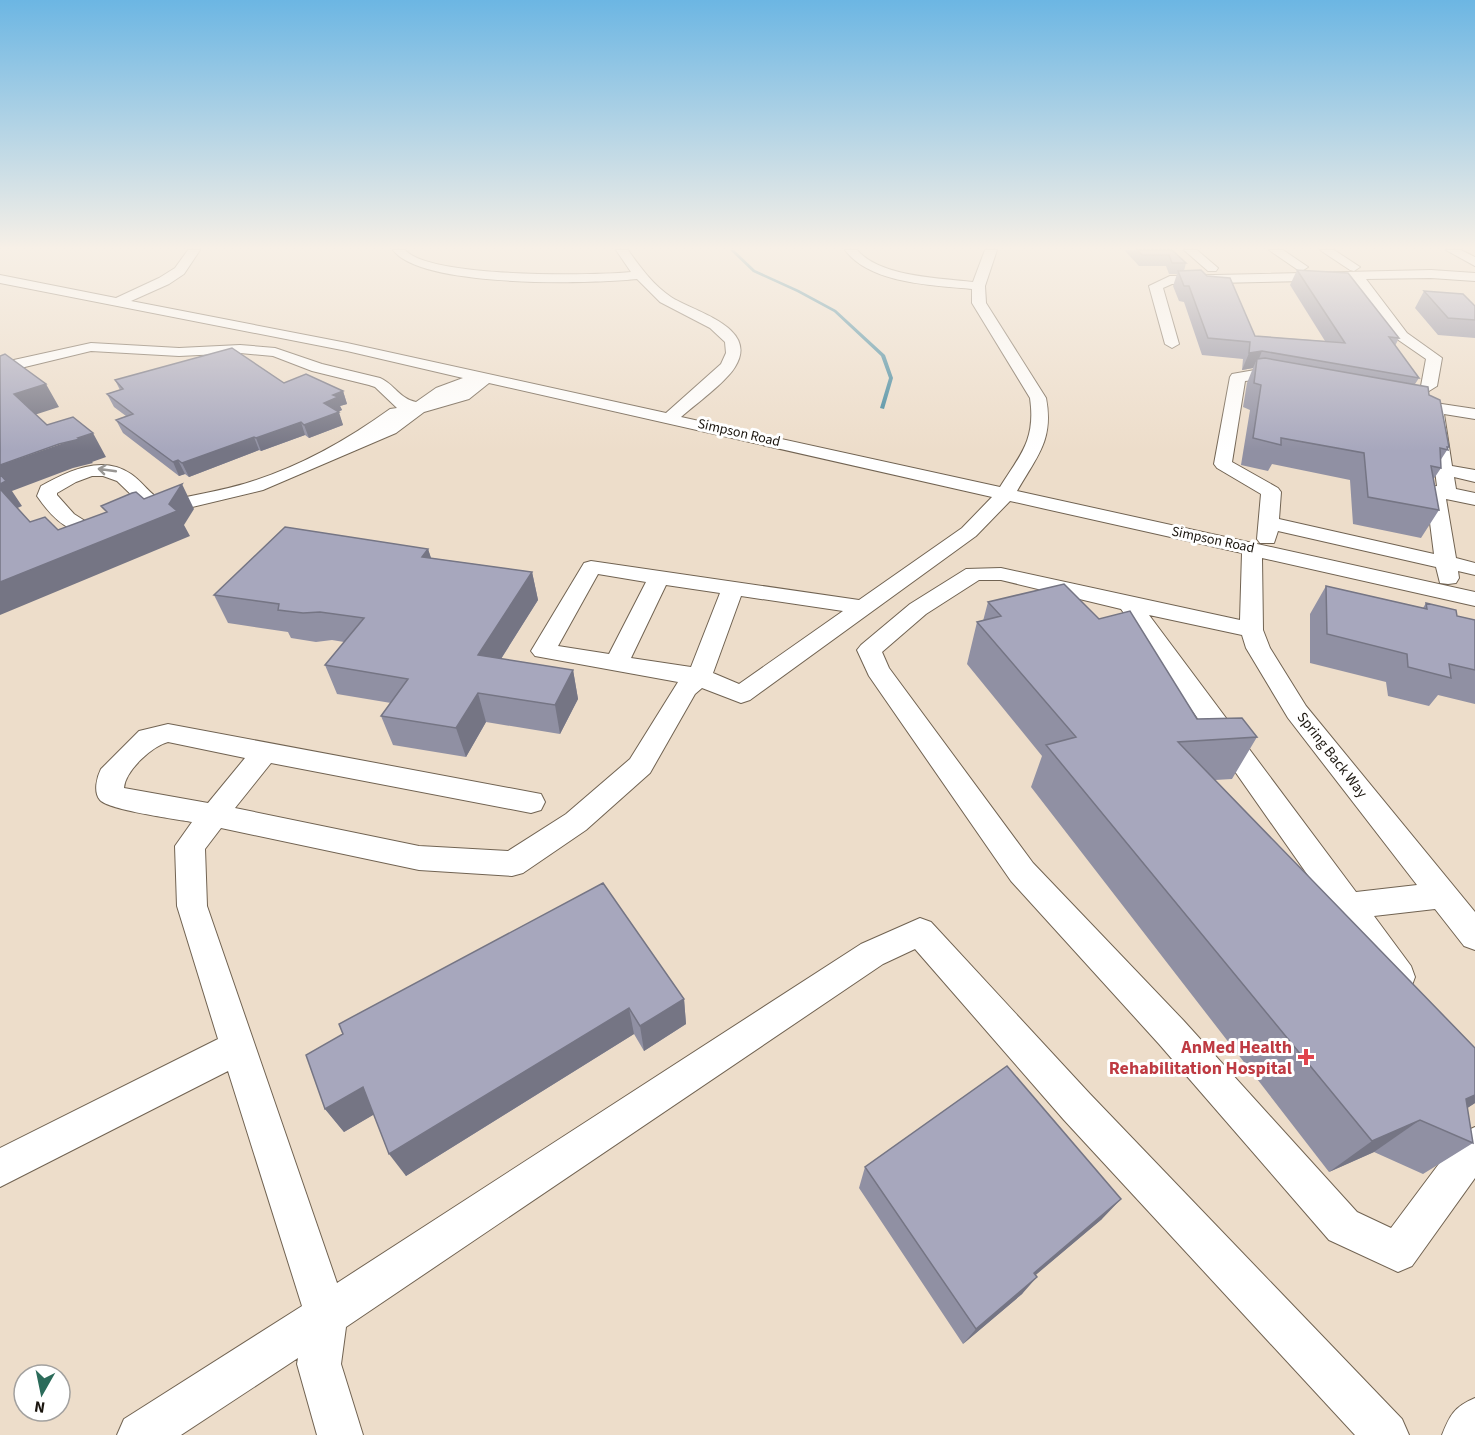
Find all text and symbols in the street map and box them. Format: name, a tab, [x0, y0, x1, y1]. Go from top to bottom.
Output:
street label: Simpson Road	[696, 414, 782, 452]
one-way arrow	[98, 465, 117, 476]
street label: Simpson Road	[1170, 521, 1256, 559]
street label: Spring Back Way	[1292, 708, 1372, 802]
place label: AnMed Health Rehabilitation Hospital	[1109, 1035, 1292, 1081]
marker: AnMed Health Rehabilitation Hospital	[1297, 1048, 1315, 1066]
north arrow	[12, 1363, 72, 1423]
text: N	[33, 1395, 47, 1419]

